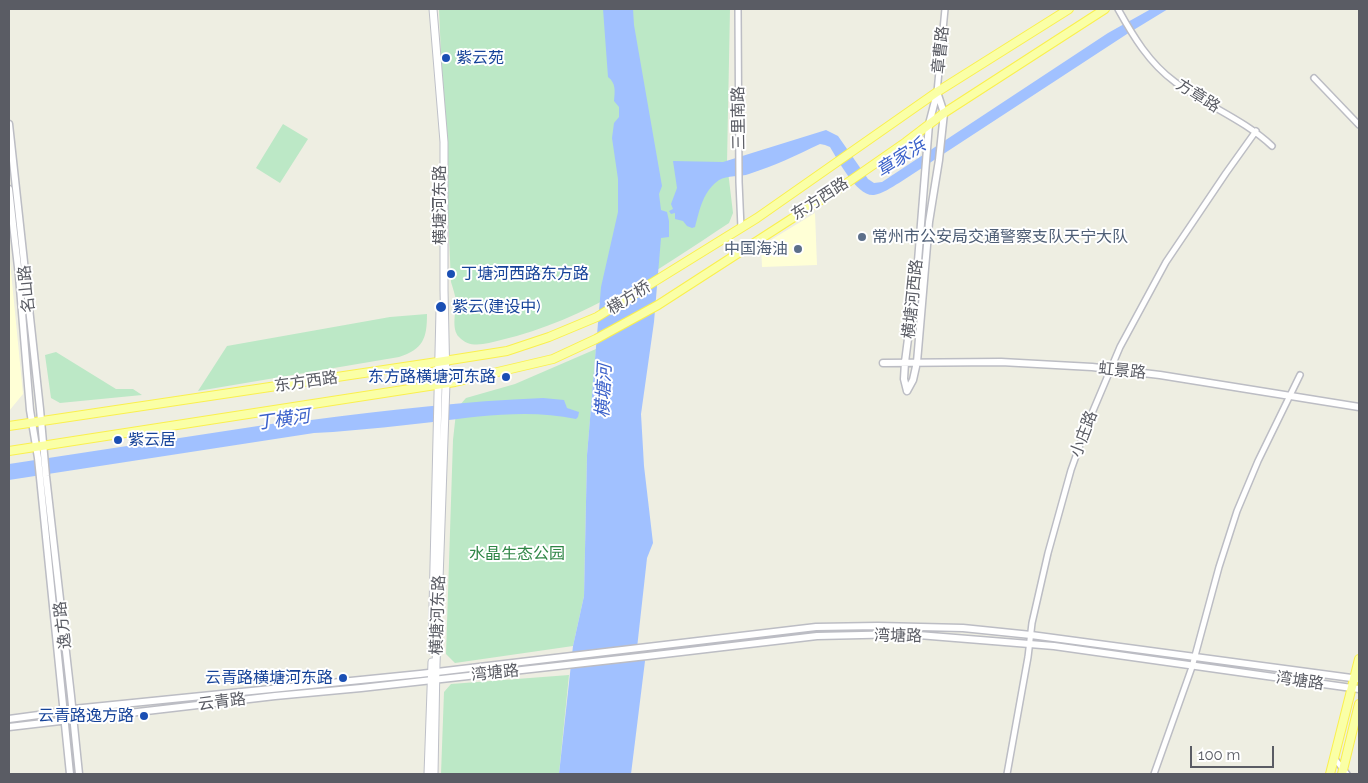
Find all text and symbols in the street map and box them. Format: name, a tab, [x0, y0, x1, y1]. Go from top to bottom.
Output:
street label: 章曹路	[929, 25, 953, 75]
place label: 紫云苑	[456, 48, 504, 68]
marker: 紫云苑	[440, 52, 452, 64]
street label: 方章路	[1173, 75, 1223, 117]
street label: 三里南路	[729, 86, 749, 150]
water label: 章家浜	[872, 135, 930, 181]
street label: 横塘河东路	[430, 165, 450, 245]
street label: 东方西路	[788, 174, 852, 224]
place label: 常州市公安局交通警察支队天宁大队	[872, 227, 1128, 247]
marker: 常州市公安局交通警察支队天宁大队	[856, 231, 868, 243]
place label: 中国海油	[724, 239, 788, 259]
marker: 中国海油	[792, 243, 804, 255]
street label: 横塘河西路	[899, 258, 927, 340]
street label: 名山路	[15, 264, 39, 314]
place label: 丁塘河西路东方路	[461, 264, 589, 284]
marker: 丁塘河西路东方路	[445, 268, 457, 280]
street label: 横方桥	[604, 277, 654, 319]
place label: 紫云(建设中)	[452, 297, 541, 317]
marker: 紫云(建设中)	[434, 300, 448, 314]
street label: 虹景路	[1097, 359, 1147, 383]
water label: 横塘河	[592, 363, 616, 419]
place label: 东方路横塘河东路	[368, 367, 496, 387]
street label: 东方西路	[273, 368, 339, 396]
marker: 东方路横塘河东路	[500, 371, 512, 383]
water label: 丁横河	[255, 406, 311, 434]
street label: 小庄路	[1066, 408, 1102, 460]
place label: 紫云居	[128, 430, 176, 450]
marker: 紫云居	[112, 434, 124, 446]
park label: 水晶生态公园	[469, 544, 565, 564]
street label: 横塘河东路	[427, 575, 449, 655]
street label: 逸方路	[51, 600, 75, 650]
street label: 湾塘路	[874, 626, 922, 646]
street label: 湾塘路	[470, 661, 520, 685]
place label: 云青路横塘河东路	[205, 668, 333, 688]
street label: 湾塘路	[1275, 668, 1325, 694]
marker: 云青路横塘河东路	[337, 672, 349, 684]
street label: 云青路	[197, 690, 247, 714]
place label: 云青路逸方路	[38, 706, 134, 726]
marker: 云青路逸方路	[138, 710, 150, 722]
scale bar	[1193, 736, 1277, 768]
text: 100 m	[1198, 746, 1240, 764]

